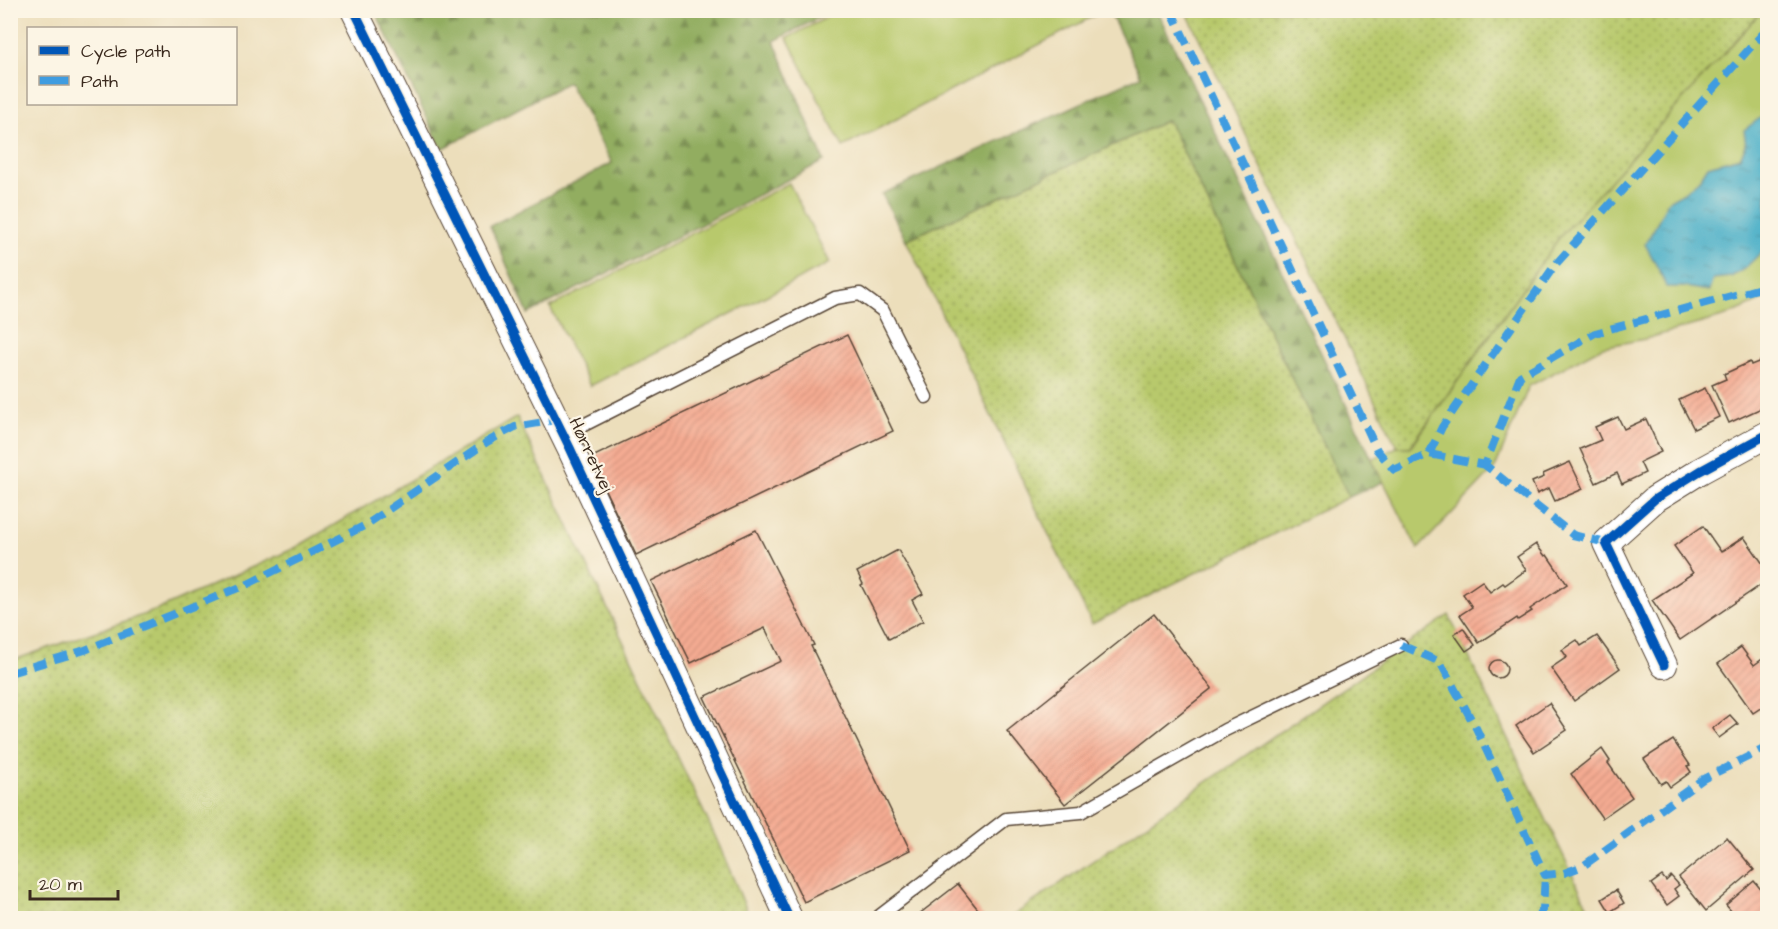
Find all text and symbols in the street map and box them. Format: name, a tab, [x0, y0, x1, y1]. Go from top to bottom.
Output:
legend	[27, 27, 237, 105]
text: Cycle path	[81, 39, 170, 65]
text: Path	[81, 69, 118, 94]
street label: Hørretvej	[563, 413, 620, 497]
scale bar	[30, 863, 118, 901]
text: 20 m	[39, 872, 82, 897]

